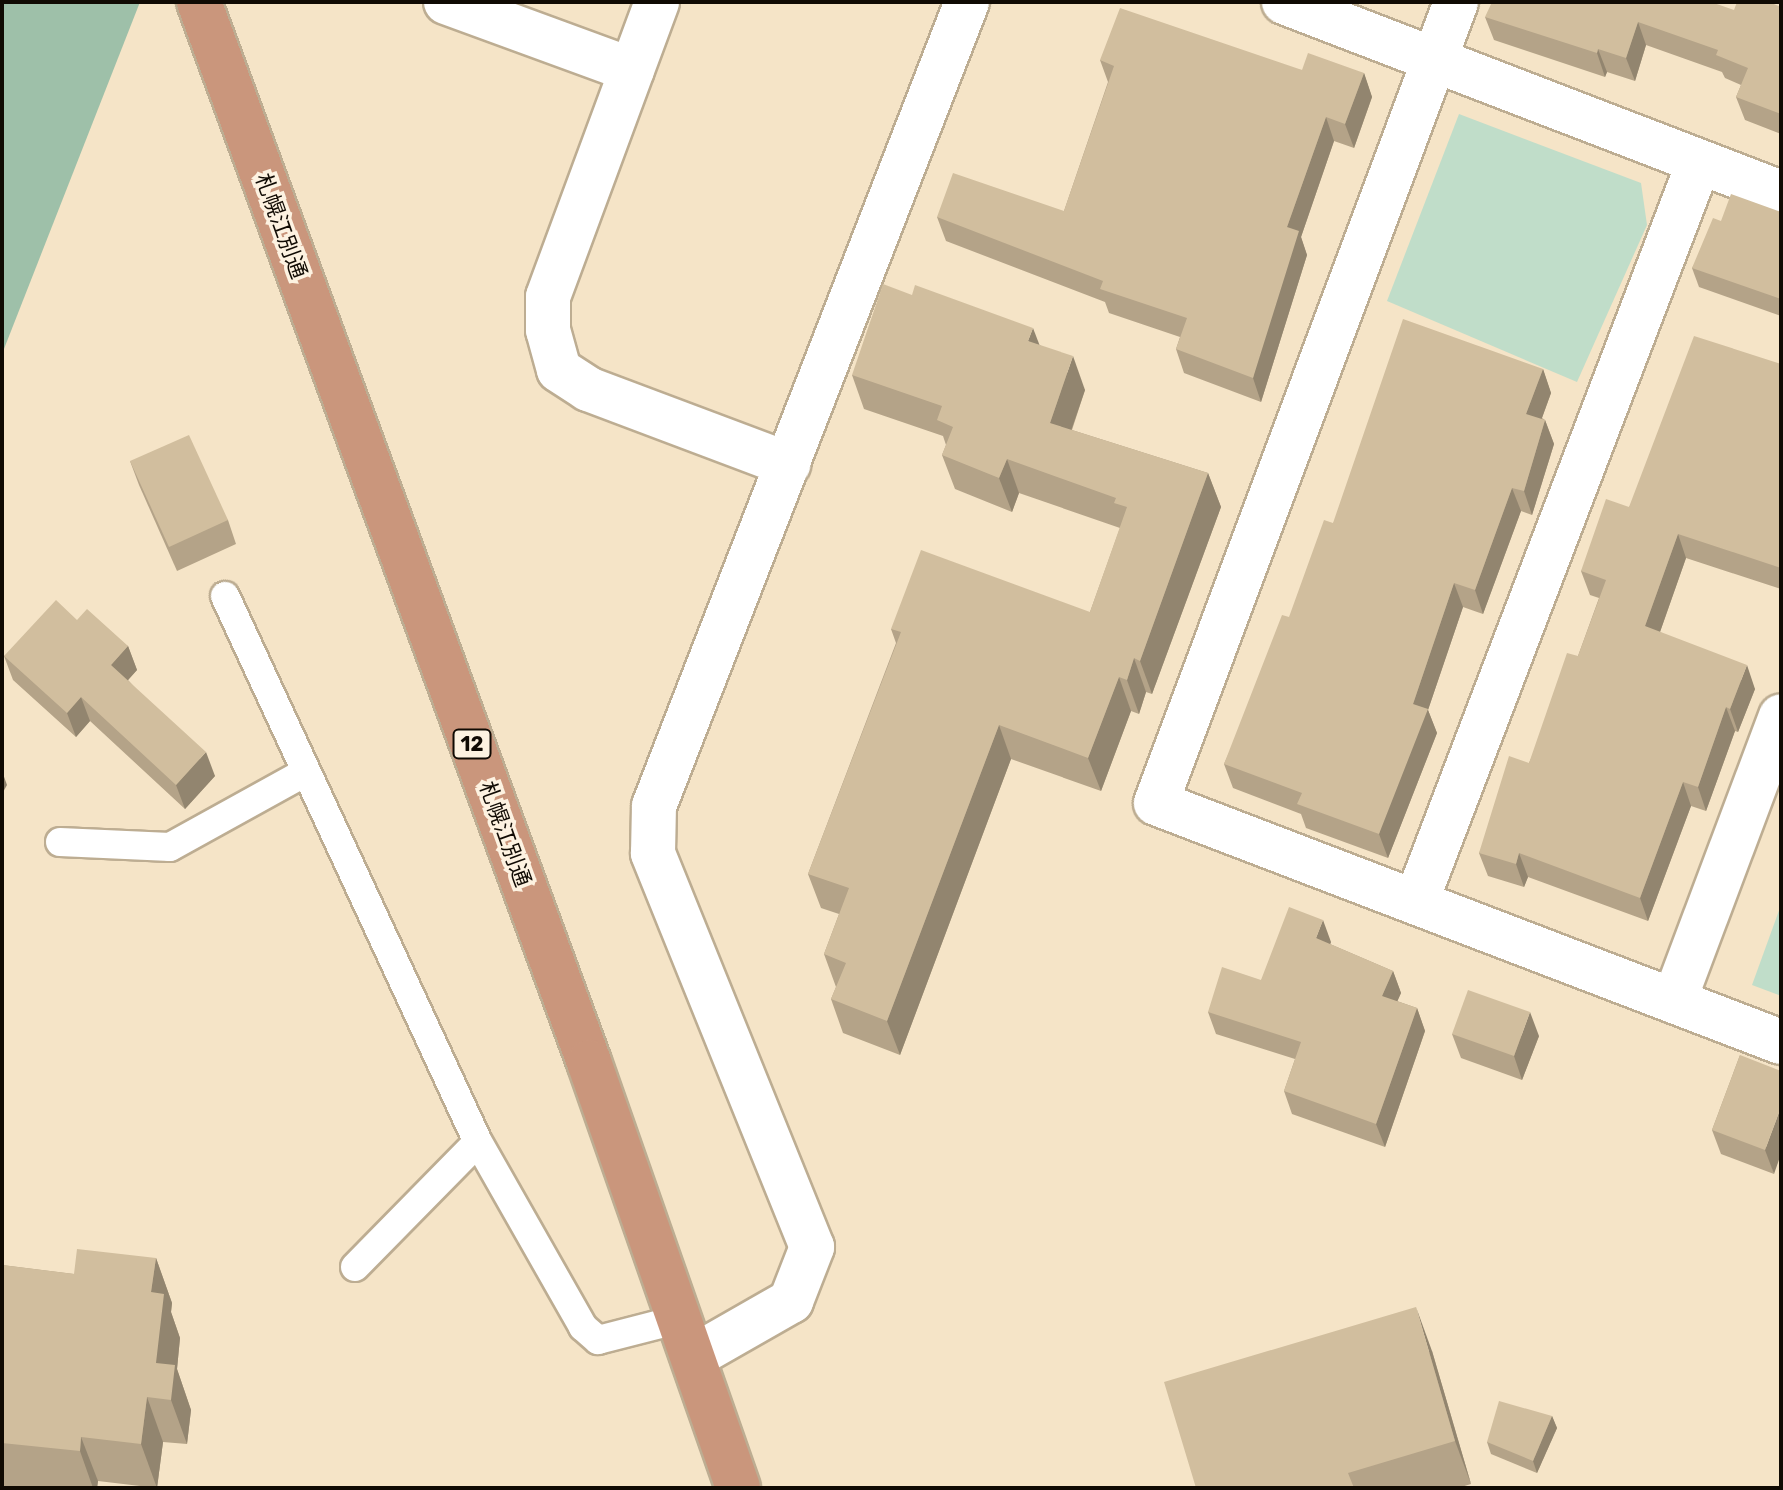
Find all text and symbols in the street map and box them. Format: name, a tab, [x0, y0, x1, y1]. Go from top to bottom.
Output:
street label: 札幌江別通	[250, 170, 312, 282]
road number: 12	[452, 728, 492, 760]
street label: 札幌江別通	[474, 778, 536, 890]

